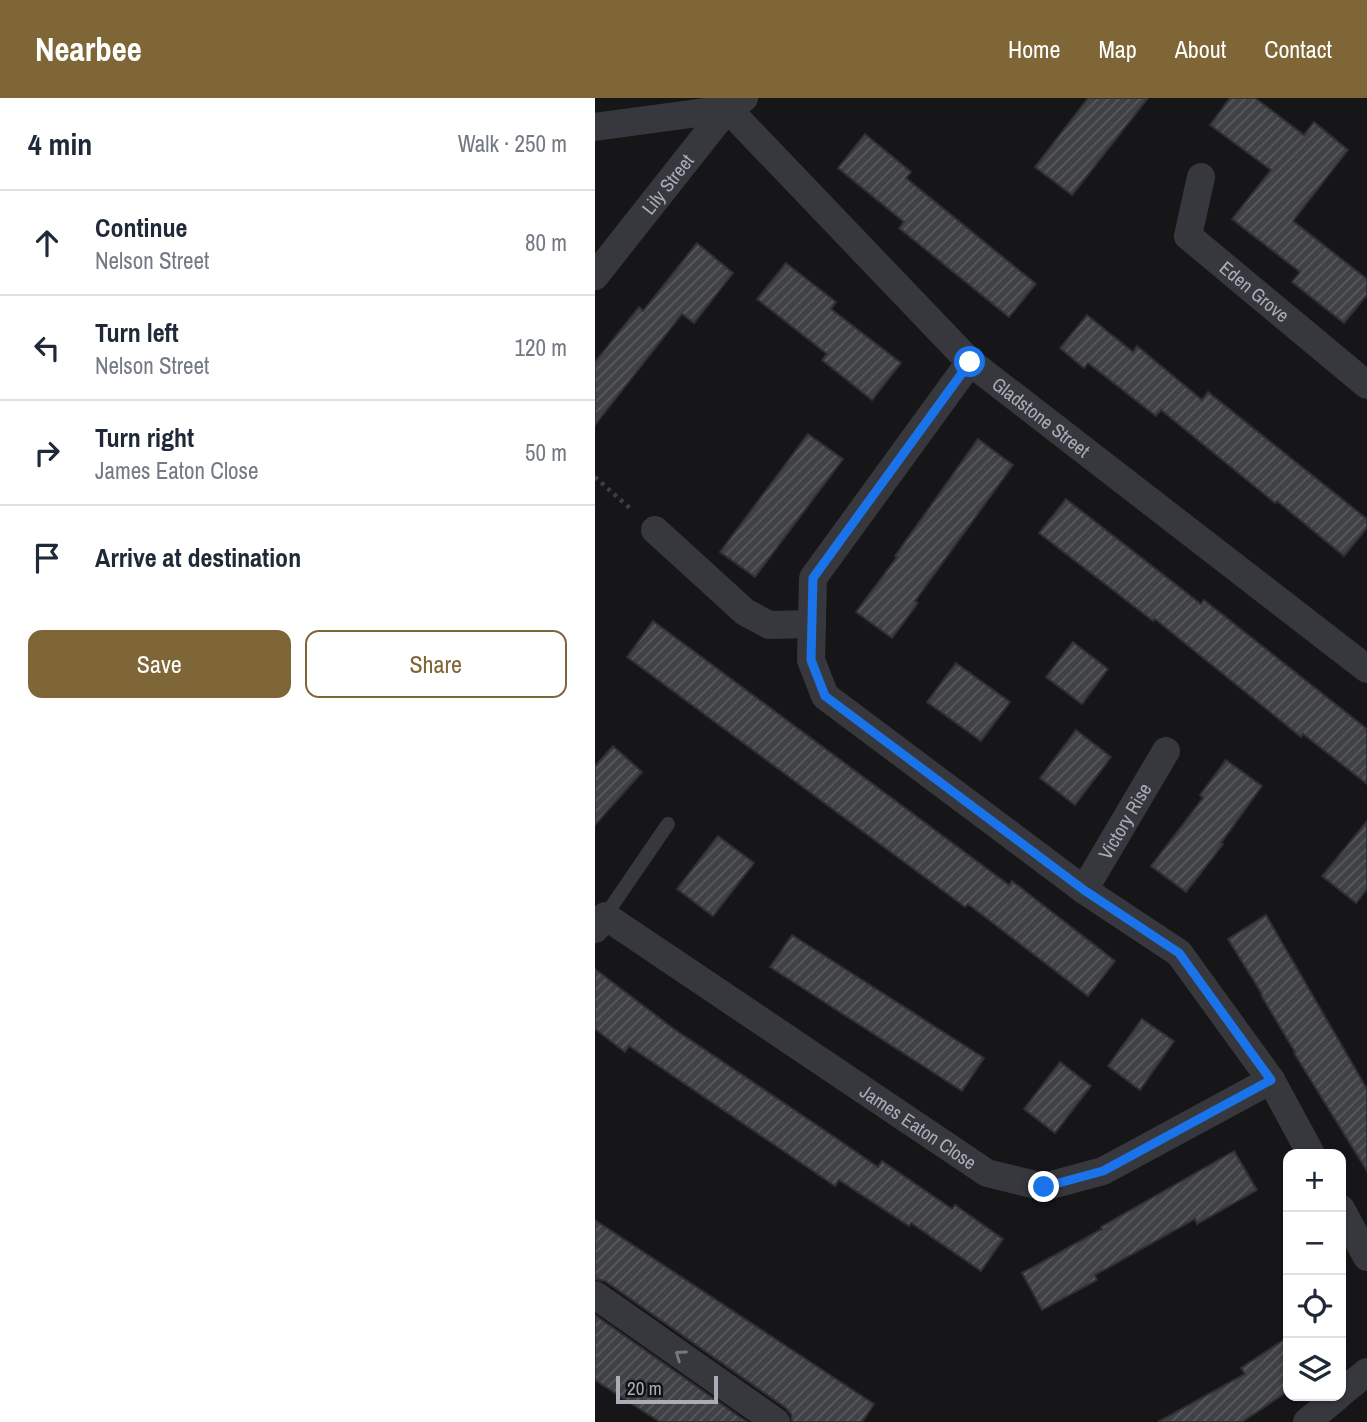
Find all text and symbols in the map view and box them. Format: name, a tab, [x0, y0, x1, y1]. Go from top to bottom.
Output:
text: Nearbee	[35, 27, 142, 71]
text: Home	[1008, 33, 1060, 65]
text: Map	[1098, 33, 1137, 65]
text: About	[1175, 33, 1226, 65]
text: Contact	[1264, 33, 1332, 65]
text: 4 min	[28, 124, 92, 164]
text: Walk · 250 m	[458, 128, 567, 159]
street label: Lily Street	[636, 148, 700, 220]
text: Continue	[95, 210, 187, 245]
icon: ahead	[28, 224, 66, 262]
text: 80 m	[525, 227, 567, 258]
text: Nelson Street	[95, 245, 209, 276]
street label: Eden Grove	[1214, 255, 1295, 328]
text: Turn left	[95, 315, 179, 350]
icon: left	[28, 329, 66, 367]
text: 120 m	[515, 332, 567, 363]
route start	[954, 346, 985, 377]
text: Nelson Street	[95, 350, 209, 381]
street label: Gladstone Street	[987, 371, 1096, 463]
text: Turn right	[95, 420, 194, 455]
icon: right	[28, 434, 66, 472]
text: 50 m	[525, 437, 567, 468]
text: James Eaton Close	[95, 455, 259, 486]
icon: arrive	[28, 539, 66, 577]
text: Arrive at destination	[95, 540, 301, 575]
button: Save	[28, 630, 291, 698]
button: Share	[305, 630, 567, 698]
street label: Victory Rise	[1092, 778, 1157, 864]
street label: James Eaton Close	[855, 1078, 982, 1175]
map controls	[1283, 1149, 1346, 1401]
button: +	[1283, 1149, 1346, 1212]
route end	[1028, 1171, 1059, 1202]
button: −	[1283, 1212, 1346, 1275]
button: locate	[1283, 1275, 1346, 1338]
button: layers	[1283, 1338, 1346, 1401]
one-way arrow	[675, 1351, 688, 1363]
scale bar	[616, 1373, 717, 1405]
text: 20 m	[627, 1375, 662, 1401]

